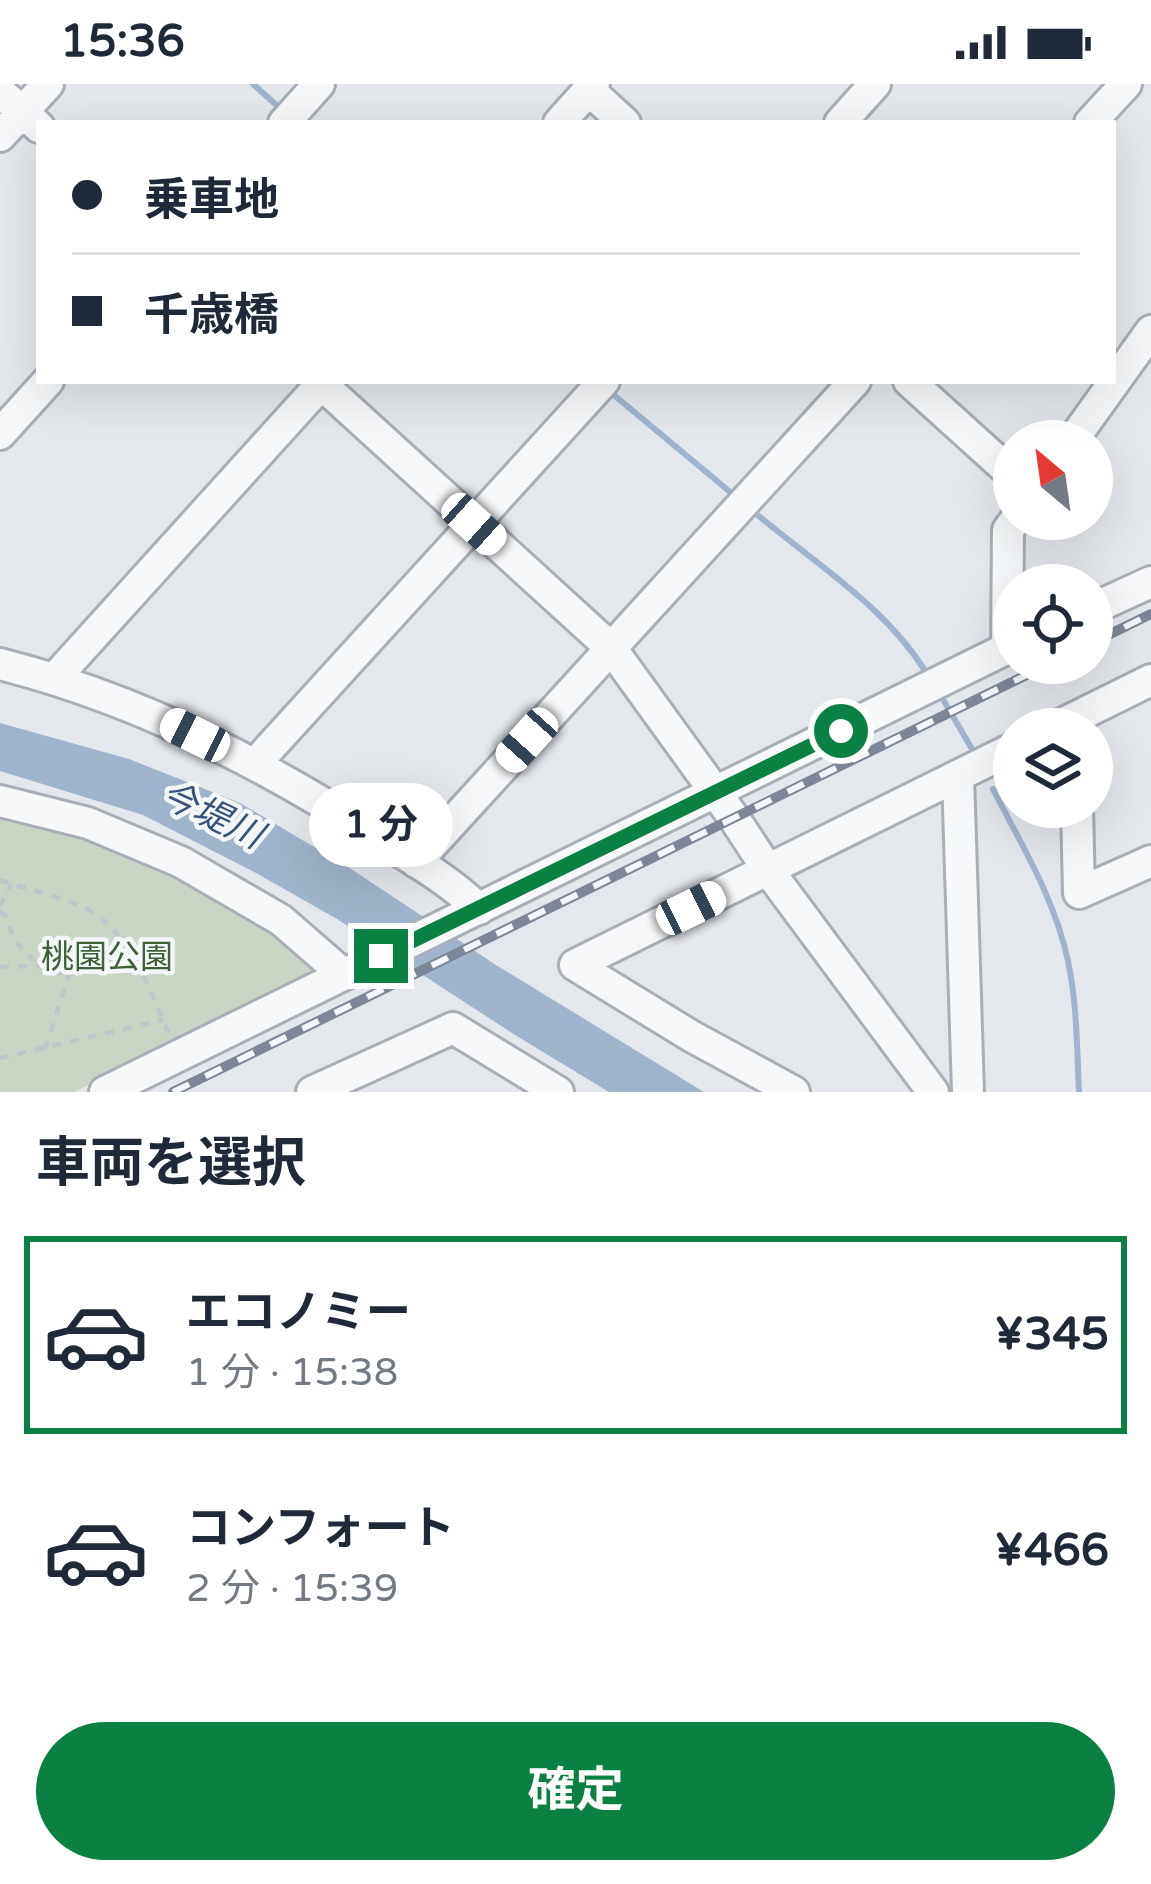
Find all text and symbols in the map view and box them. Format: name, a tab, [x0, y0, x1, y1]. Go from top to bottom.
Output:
text: 15:36	[60, 15, 185, 69]
text: 乗車地	[144, 174, 279, 228]
text: 千歳橋	[144, 289, 279, 343]
north arrow	[993, 420, 1113, 540]
map controls	[993, 420, 1113, 828]
car	[435, 487, 513, 561]
button: locate	[993, 564, 1113, 684]
car	[490, 701, 564, 779]
car	[155, 703, 235, 767]
route start	[814, 704, 868, 758]
button: layers	[993, 708, 1113, 828]
water label: 今堤川	[153, 773, 273, 859]
callout: 1 分	[309, 782, 453, 866]
text: 1 分	[344, 801, 418, 848]
car	[651, 876, 731, 940]
route end	[354, 929, 408, 983]
park label: 桃園公園	[41, 938, 173, 977]
text: 車両を選択	[36, 1131, 306, 1196]
icon: car	[42, 1281, 150, 1389]
text: エコノミー	[186, 1286, 411, 1340]
text: ¥345	[995, 1308, 1109, 1362]
text: 1 分 · 15:38	[186, 1349, 398, 1396]
icon: car	[42, 1497, 150, 1605]
text: コンフォート	[186, 1502, 455, 1556]
text: ¥466	[995, 1524, 1109, 1578]
text: 2 分 · 15:39	[186, 1565, 398, 1612]
button: 確定	[36, 1722, 1115, 1860]

